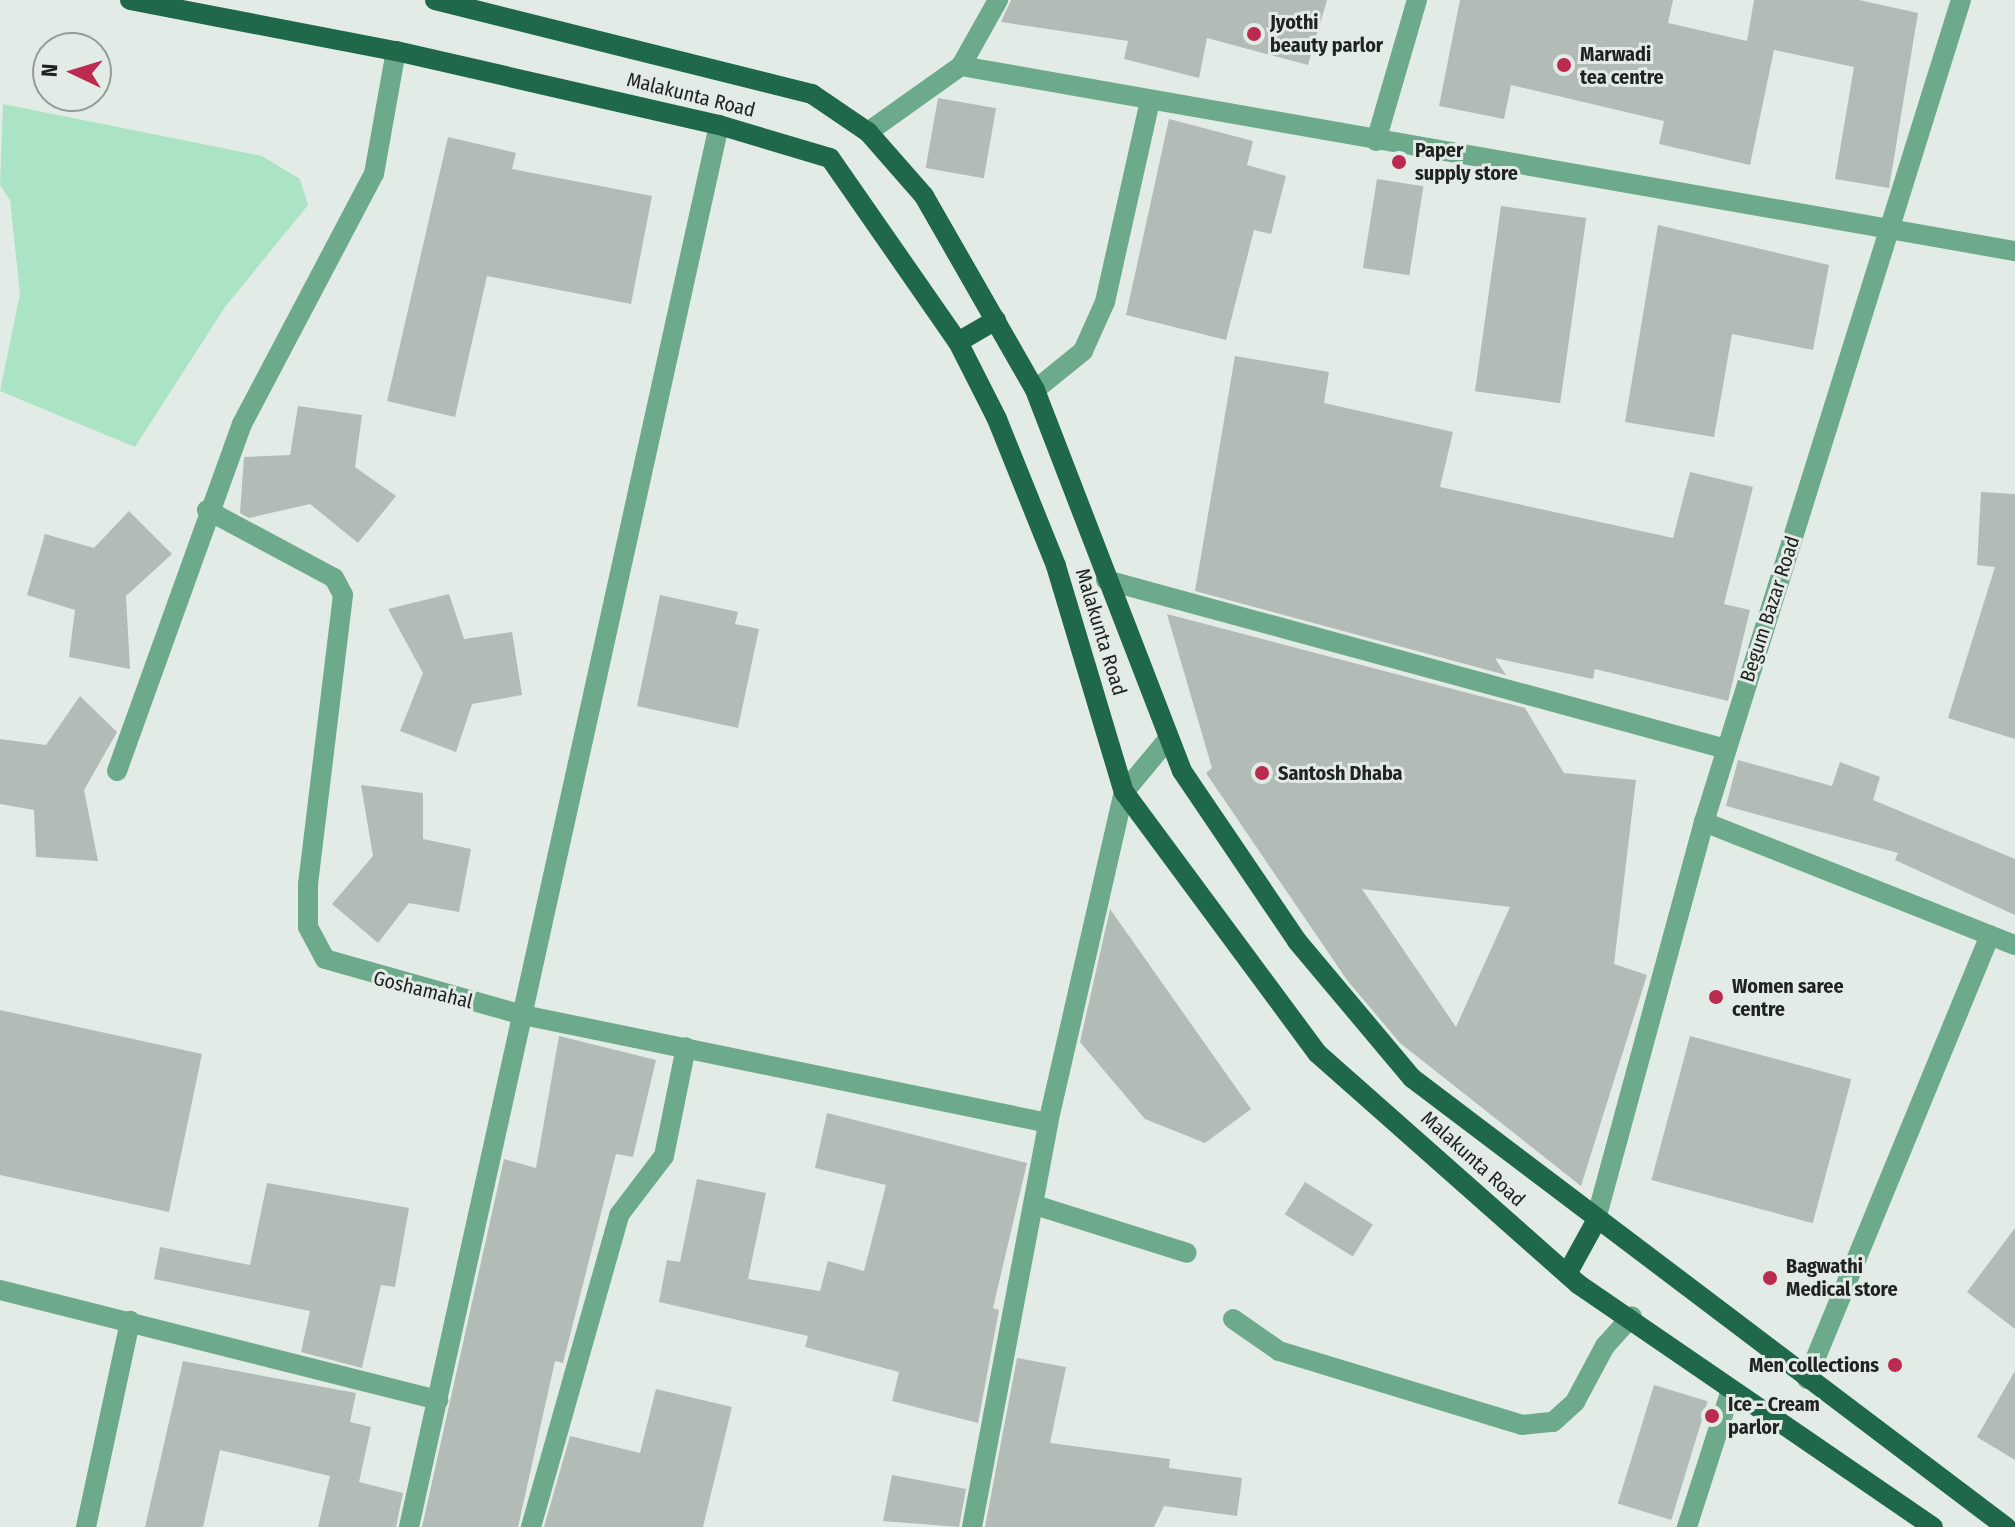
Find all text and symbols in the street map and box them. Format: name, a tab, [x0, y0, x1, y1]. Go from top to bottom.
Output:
place label: Jyothi beauty parlor	[1270, 10, 1383, 57]
marker: Jyothi beauty parlor	[1245, 25, 1263, 43]
north arrow	[32, 32, 112, 112]
place label: Marwadi tea centre	[1580, 42, 1664, 89]
marker: Marwadi tea centre	[1555, 56, 1573, 74]
text: N	[36, 63, 63, 78]
street label: Malakunta Road	[624, 67, 758, 123]
place label: Paper supply store	[1415, 138, 1518, 185]
marker: Paper supply store	[1390, 153, 1408, 171]
street label: Begum Bazar Road	[1735, 533, 1805, 685]
street label: Malakunta Road	[1070, 566, 1132, 698]
place label: Santosh Dhaba	[1278, 761, 1403, 785]
marker: Santosh Dhaba	[1253, 764, 1271, 782]
street label: Goshamahal	[371, 966, 475, 1014]
place label: Women saree centre	[1732, 974, 1844, 1021]
marker: Women saree centre	[1707, 988, 1725, 1006]
street label: Malakunta Road	[1416, 1106, 1530, 1212]
place label: Bagwathi Medical store	[1786, 1254, 1898, 1301]
marker: Bagwathi Medical store	[1761, 1269, 1779, 1287]
place label: Men collections	[1749, 1353, 1879, 1377]
marker: Men collections	[1886, 1356, 1904, 1374]
place label: Ice - Cream parlor	[1728, 1392, 1820, 1439]
marker: Ice - Cream parlor	[1703, 1407, 1721, 1425]

